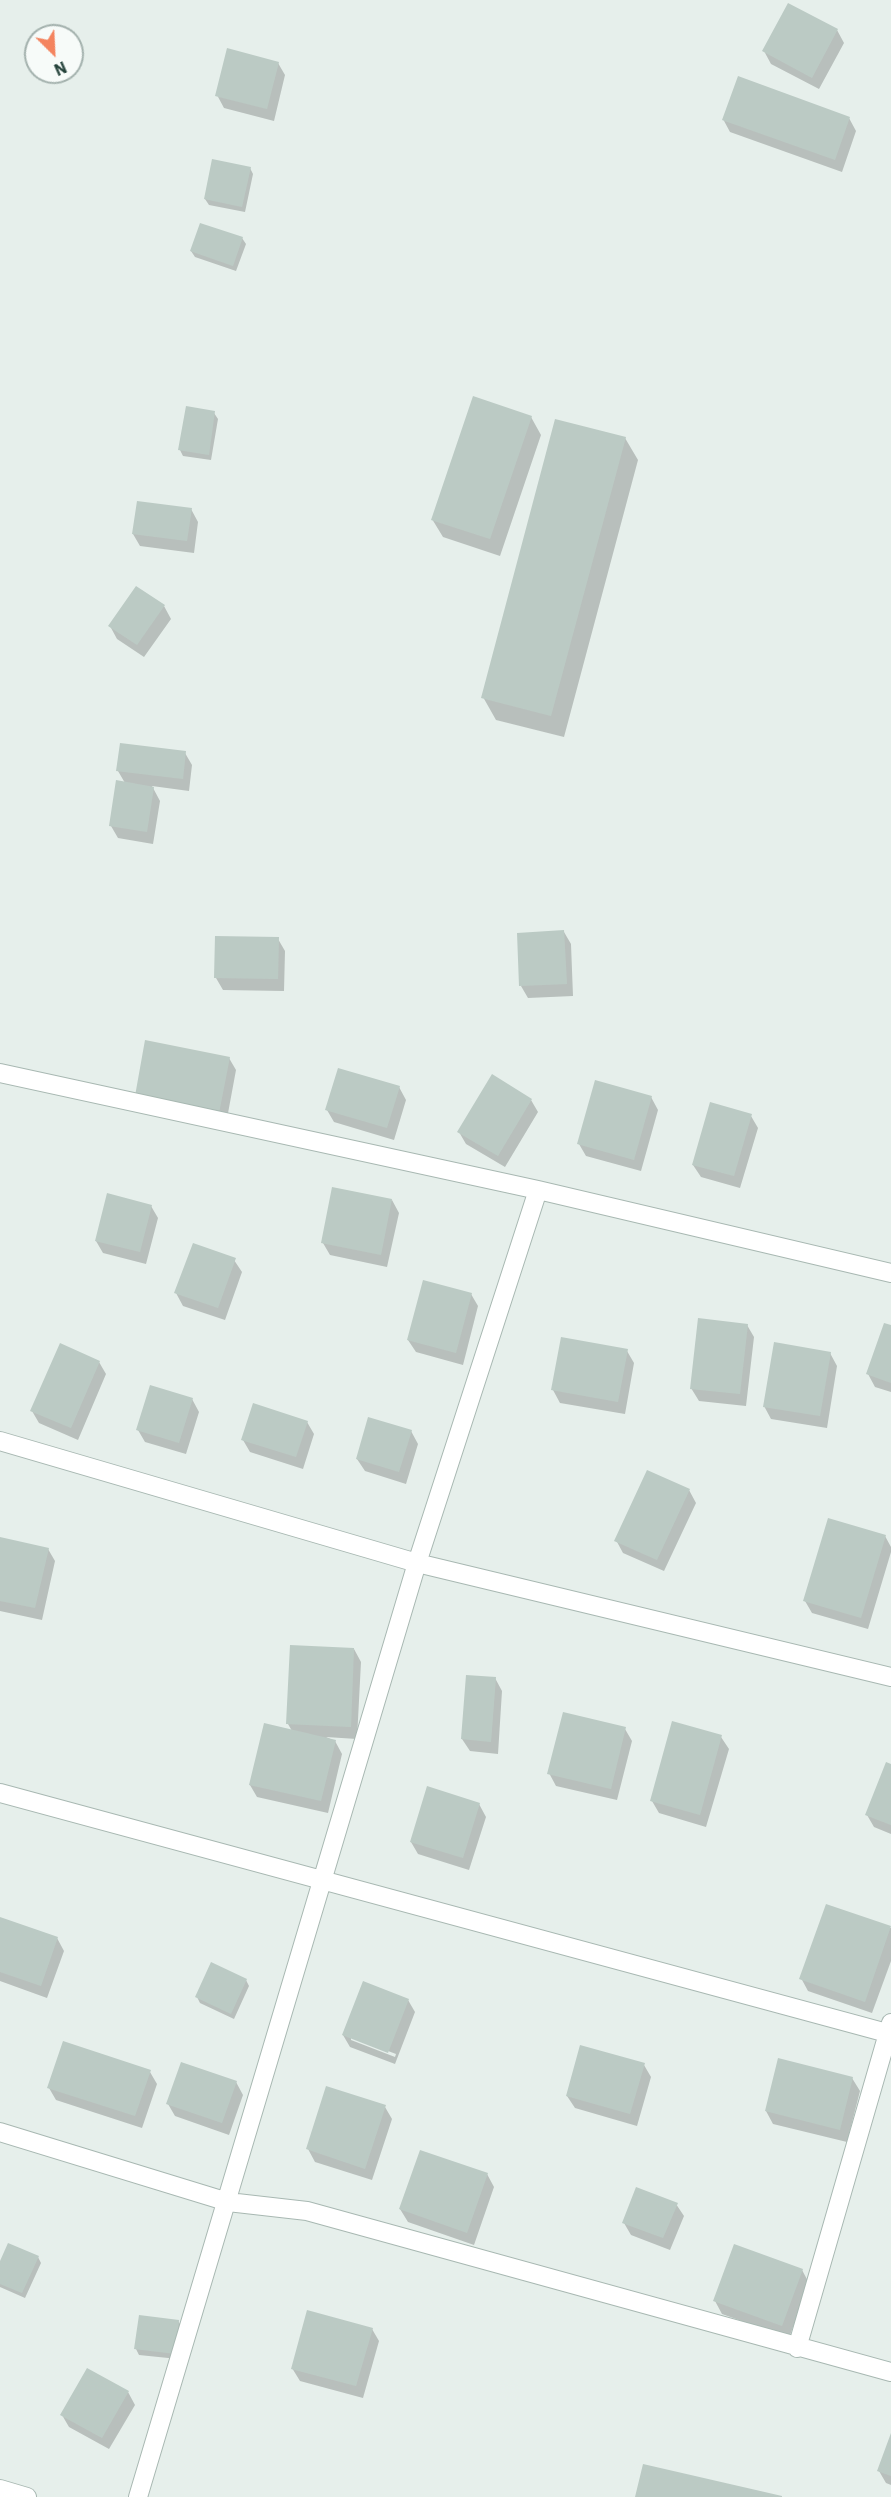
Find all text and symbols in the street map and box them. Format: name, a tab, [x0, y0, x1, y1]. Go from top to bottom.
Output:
north arrow	[24, 24, 84, 84]
text: N	[51, 57, 70, 80]

